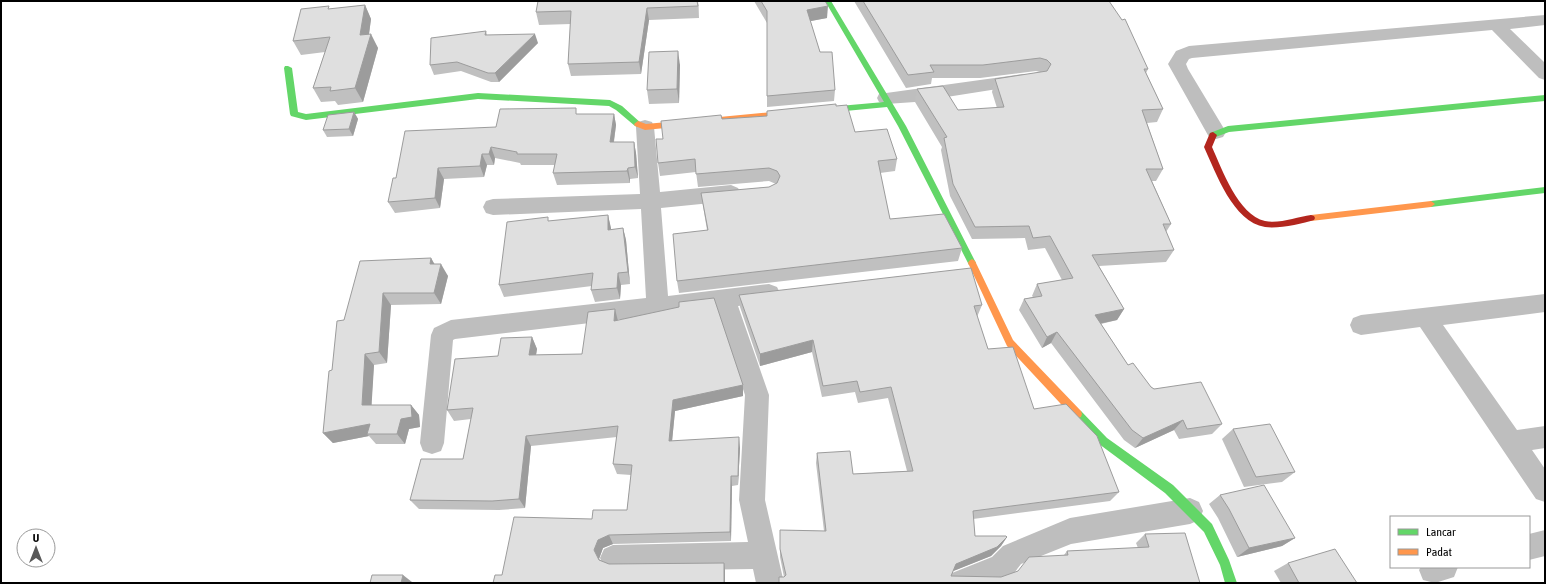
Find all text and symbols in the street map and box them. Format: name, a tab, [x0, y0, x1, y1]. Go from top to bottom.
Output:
legend	[1390, 516, 1530, 568]
text: Lancar	[1426, 525, 1456, 539]
north arrow	[16, 528, 56, 568]
text: U	[33, 532, 39, 544]
text: Padat	[1426, 545, 1452, 559]

